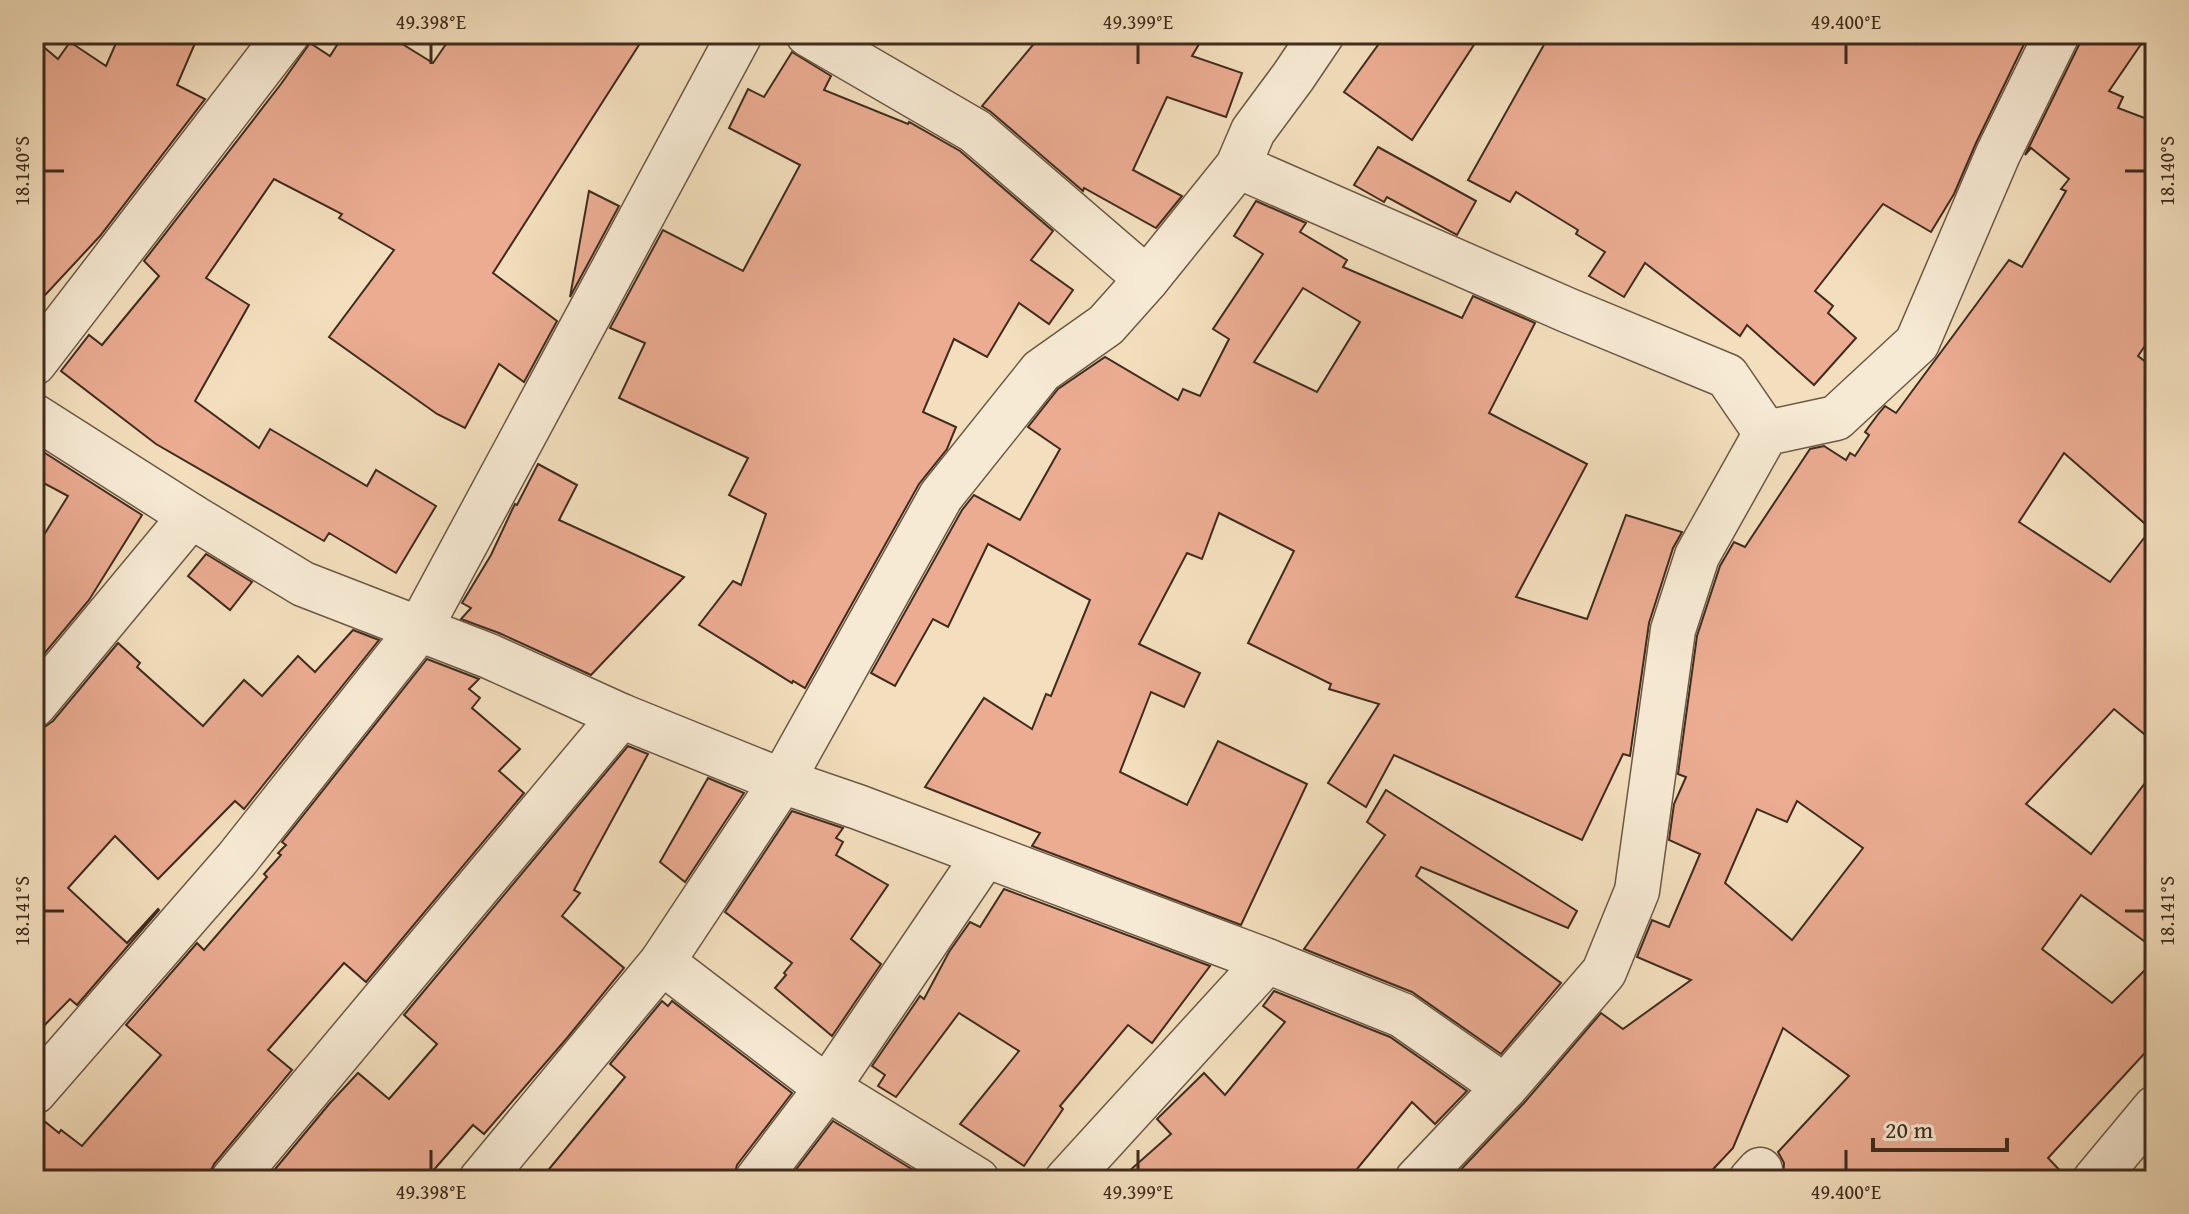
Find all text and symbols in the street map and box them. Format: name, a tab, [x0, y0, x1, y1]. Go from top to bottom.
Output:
text: 49.398°E	[396, 7, 466, 36]
text: 49.399°E	[1103, 7, 1173, 36]
text: 49.400°E	[1811, 7, 1881, 36]
text: 18.140°S	[7, 136, 36, 206]
text: 18.140°S	[2152, 136, 2181, 206]
text: 18.141°S	[7, 876, 36, 946]
text: 18.141°S	[2152, 876, 2181, 946]
scale bar	[1873, 1102, 2007, 1152]
text: 20 m	[1885, 1112, 1933, 1147]
text: 49.398°E	[396, 1177, 466, 1206]
text: 49.399°E	[1103, 1177, 1173, 1206]
text: 49.400°E	[1811, 1177, 1881, 1206]

